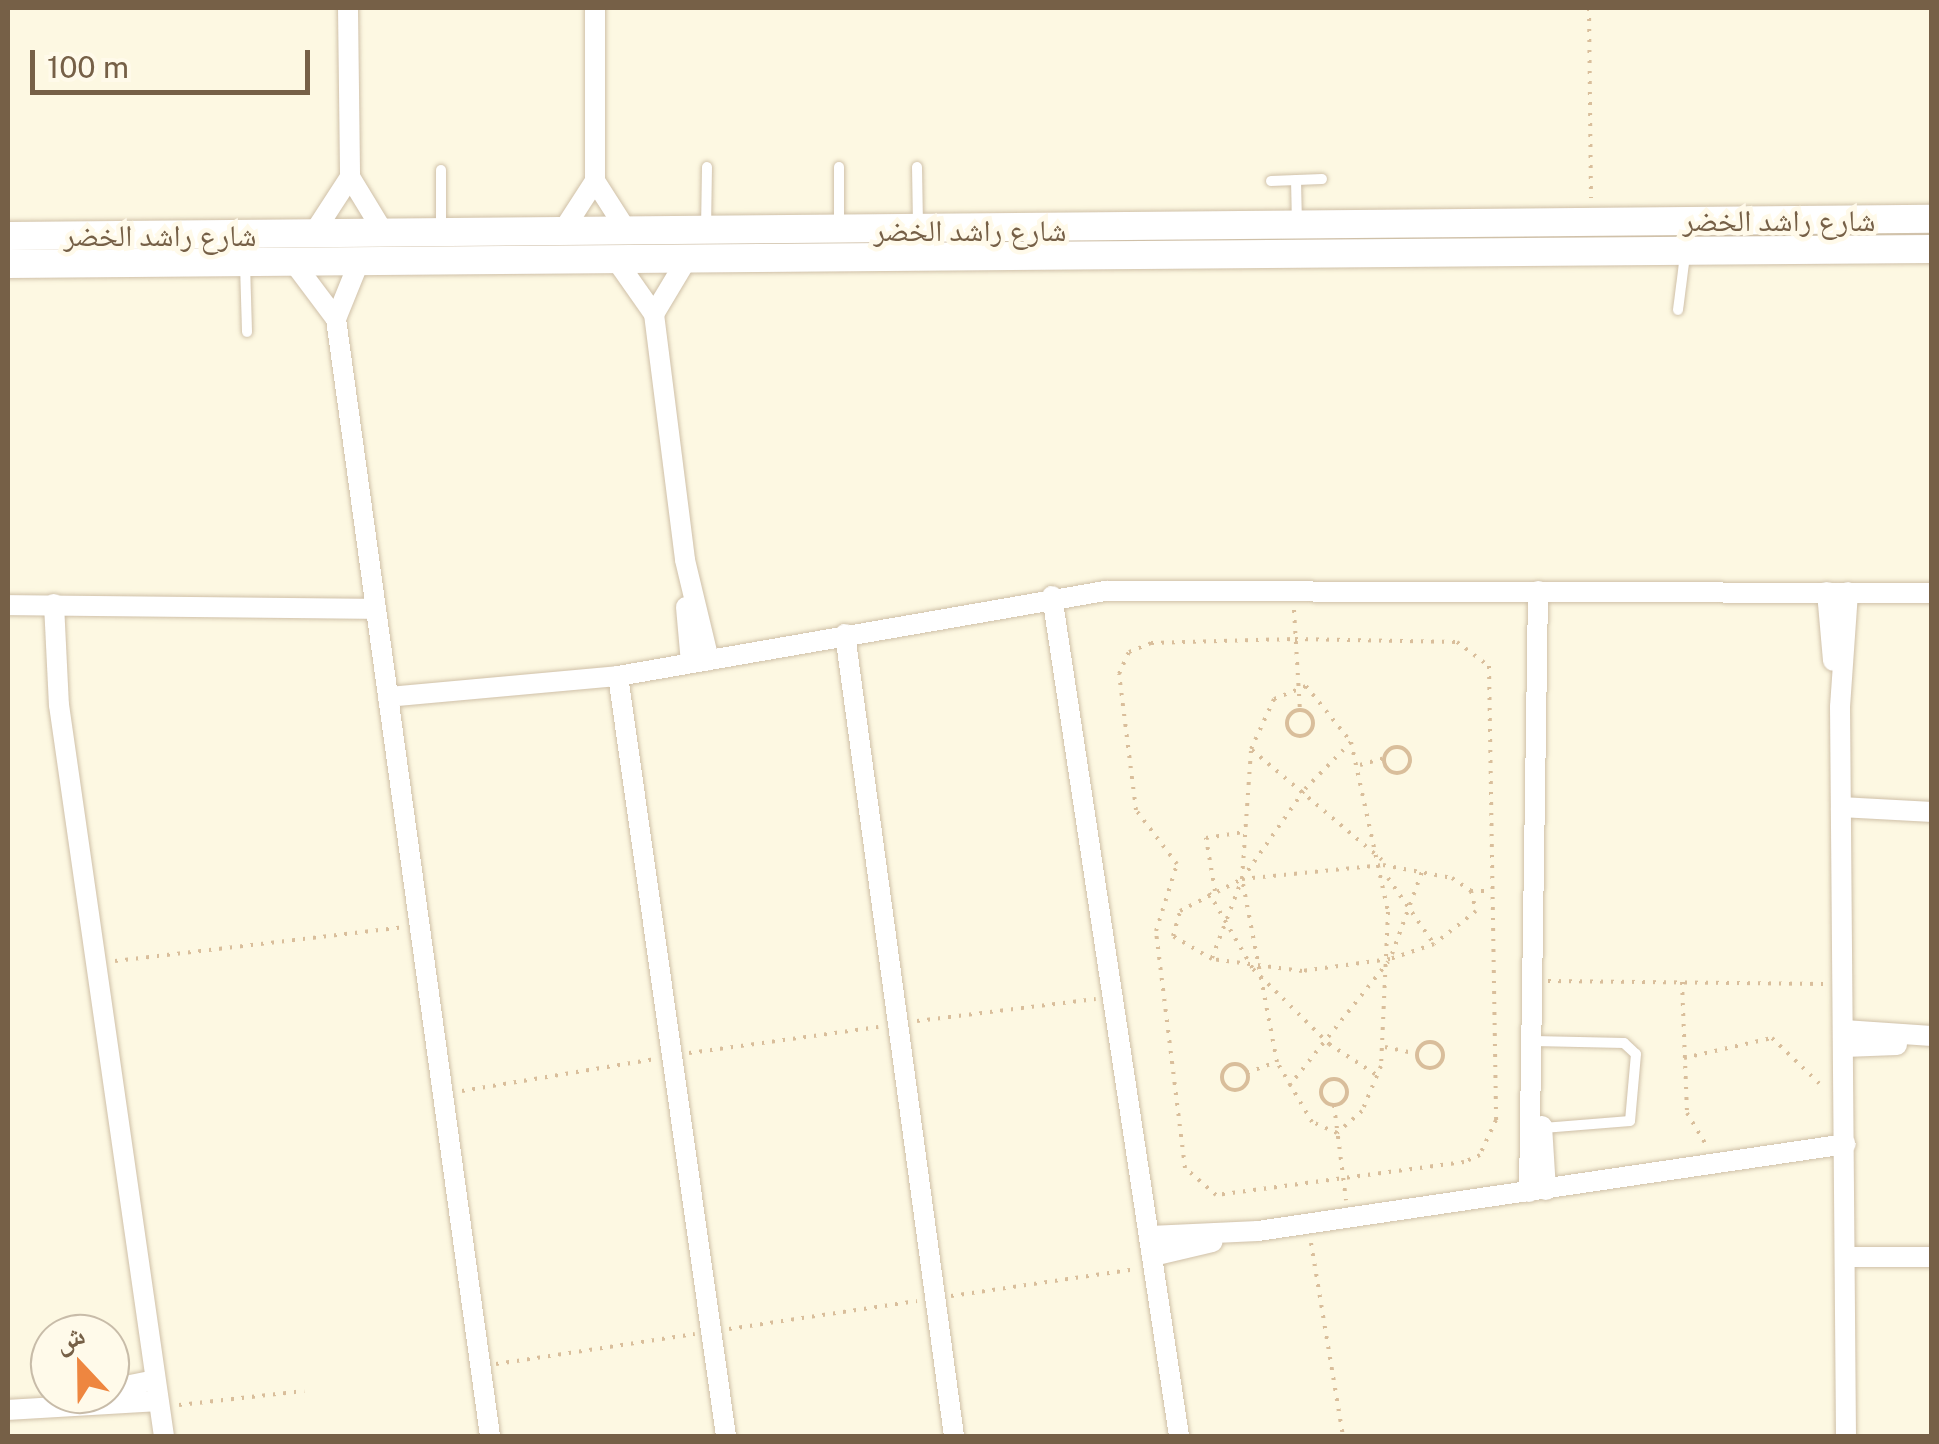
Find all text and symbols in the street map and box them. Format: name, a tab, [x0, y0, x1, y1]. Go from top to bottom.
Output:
scale bar	[35, 30, 315, 92]
text: 100 m	[47, 49, 129, 85]
street label: شارع راشد الخضر	[1682, 202, 1876, 238]
street label: شارع راشد الخضر	[873, 212, 1067, 248]
street label: شارع راشد الخضر	[63, 217, 257, 253]
north arrow	[30, 1314, 130, 1414]
text: ش	[49, 1317, 89, 1358]

